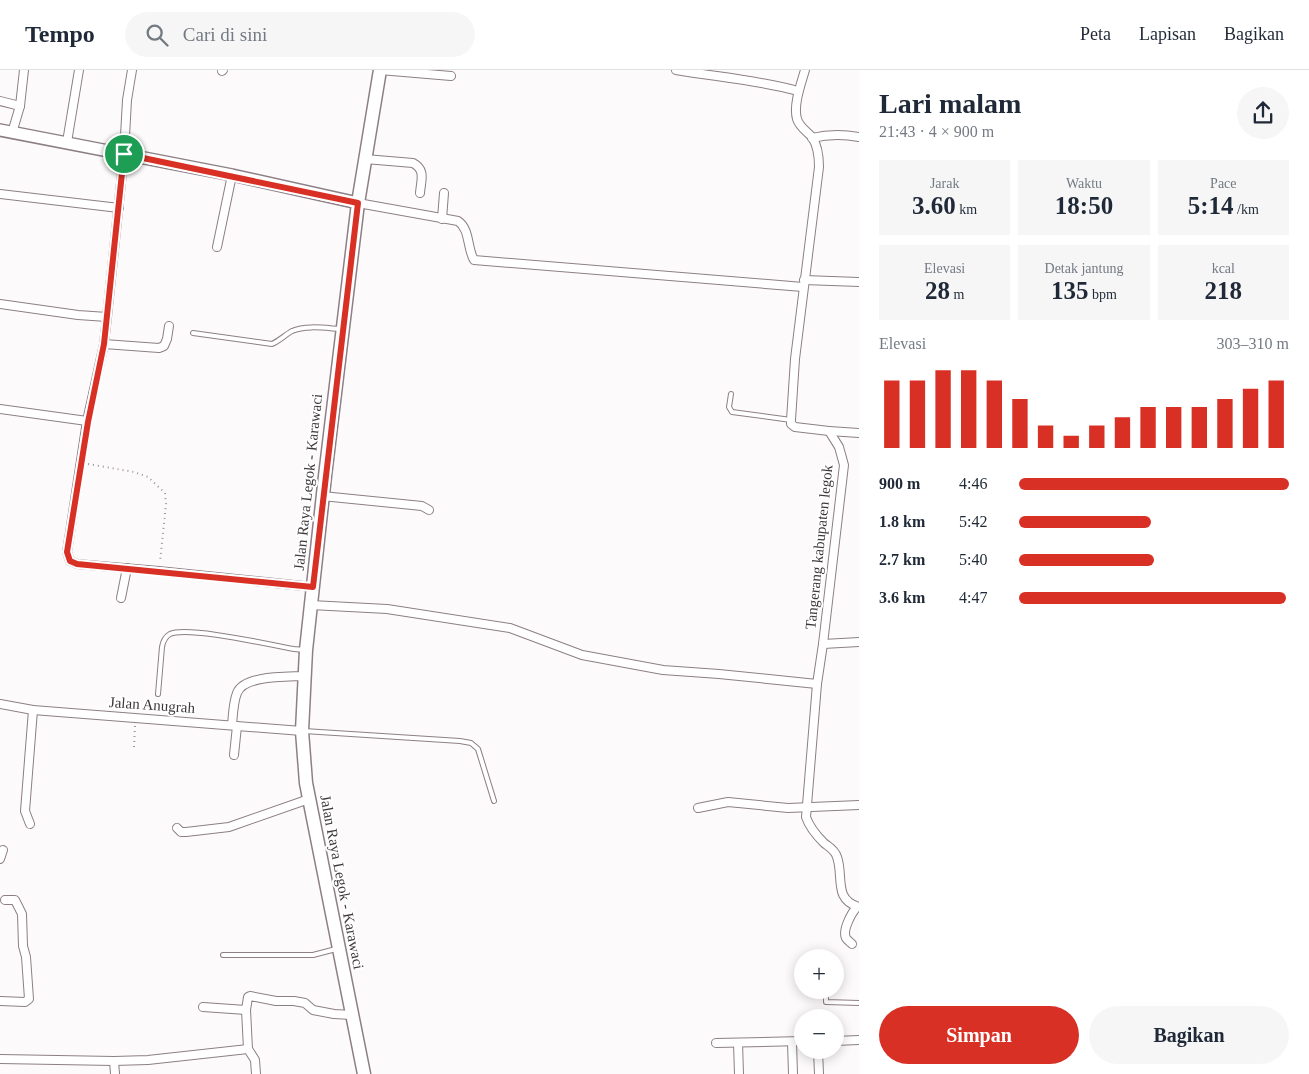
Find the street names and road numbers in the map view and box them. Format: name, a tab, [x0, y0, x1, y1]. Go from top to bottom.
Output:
street label: Jalan Raya Legok - Karawaci	[291, 393, 325, 571]
street label: Tangerang kabupaten legok	[802, 463, 836, 630]
street label: Jalan Anugrah	[108, 694, 196, 716]
street label: Jalan Raya Legok - Karawaci	[317, 793, 367, 971]

